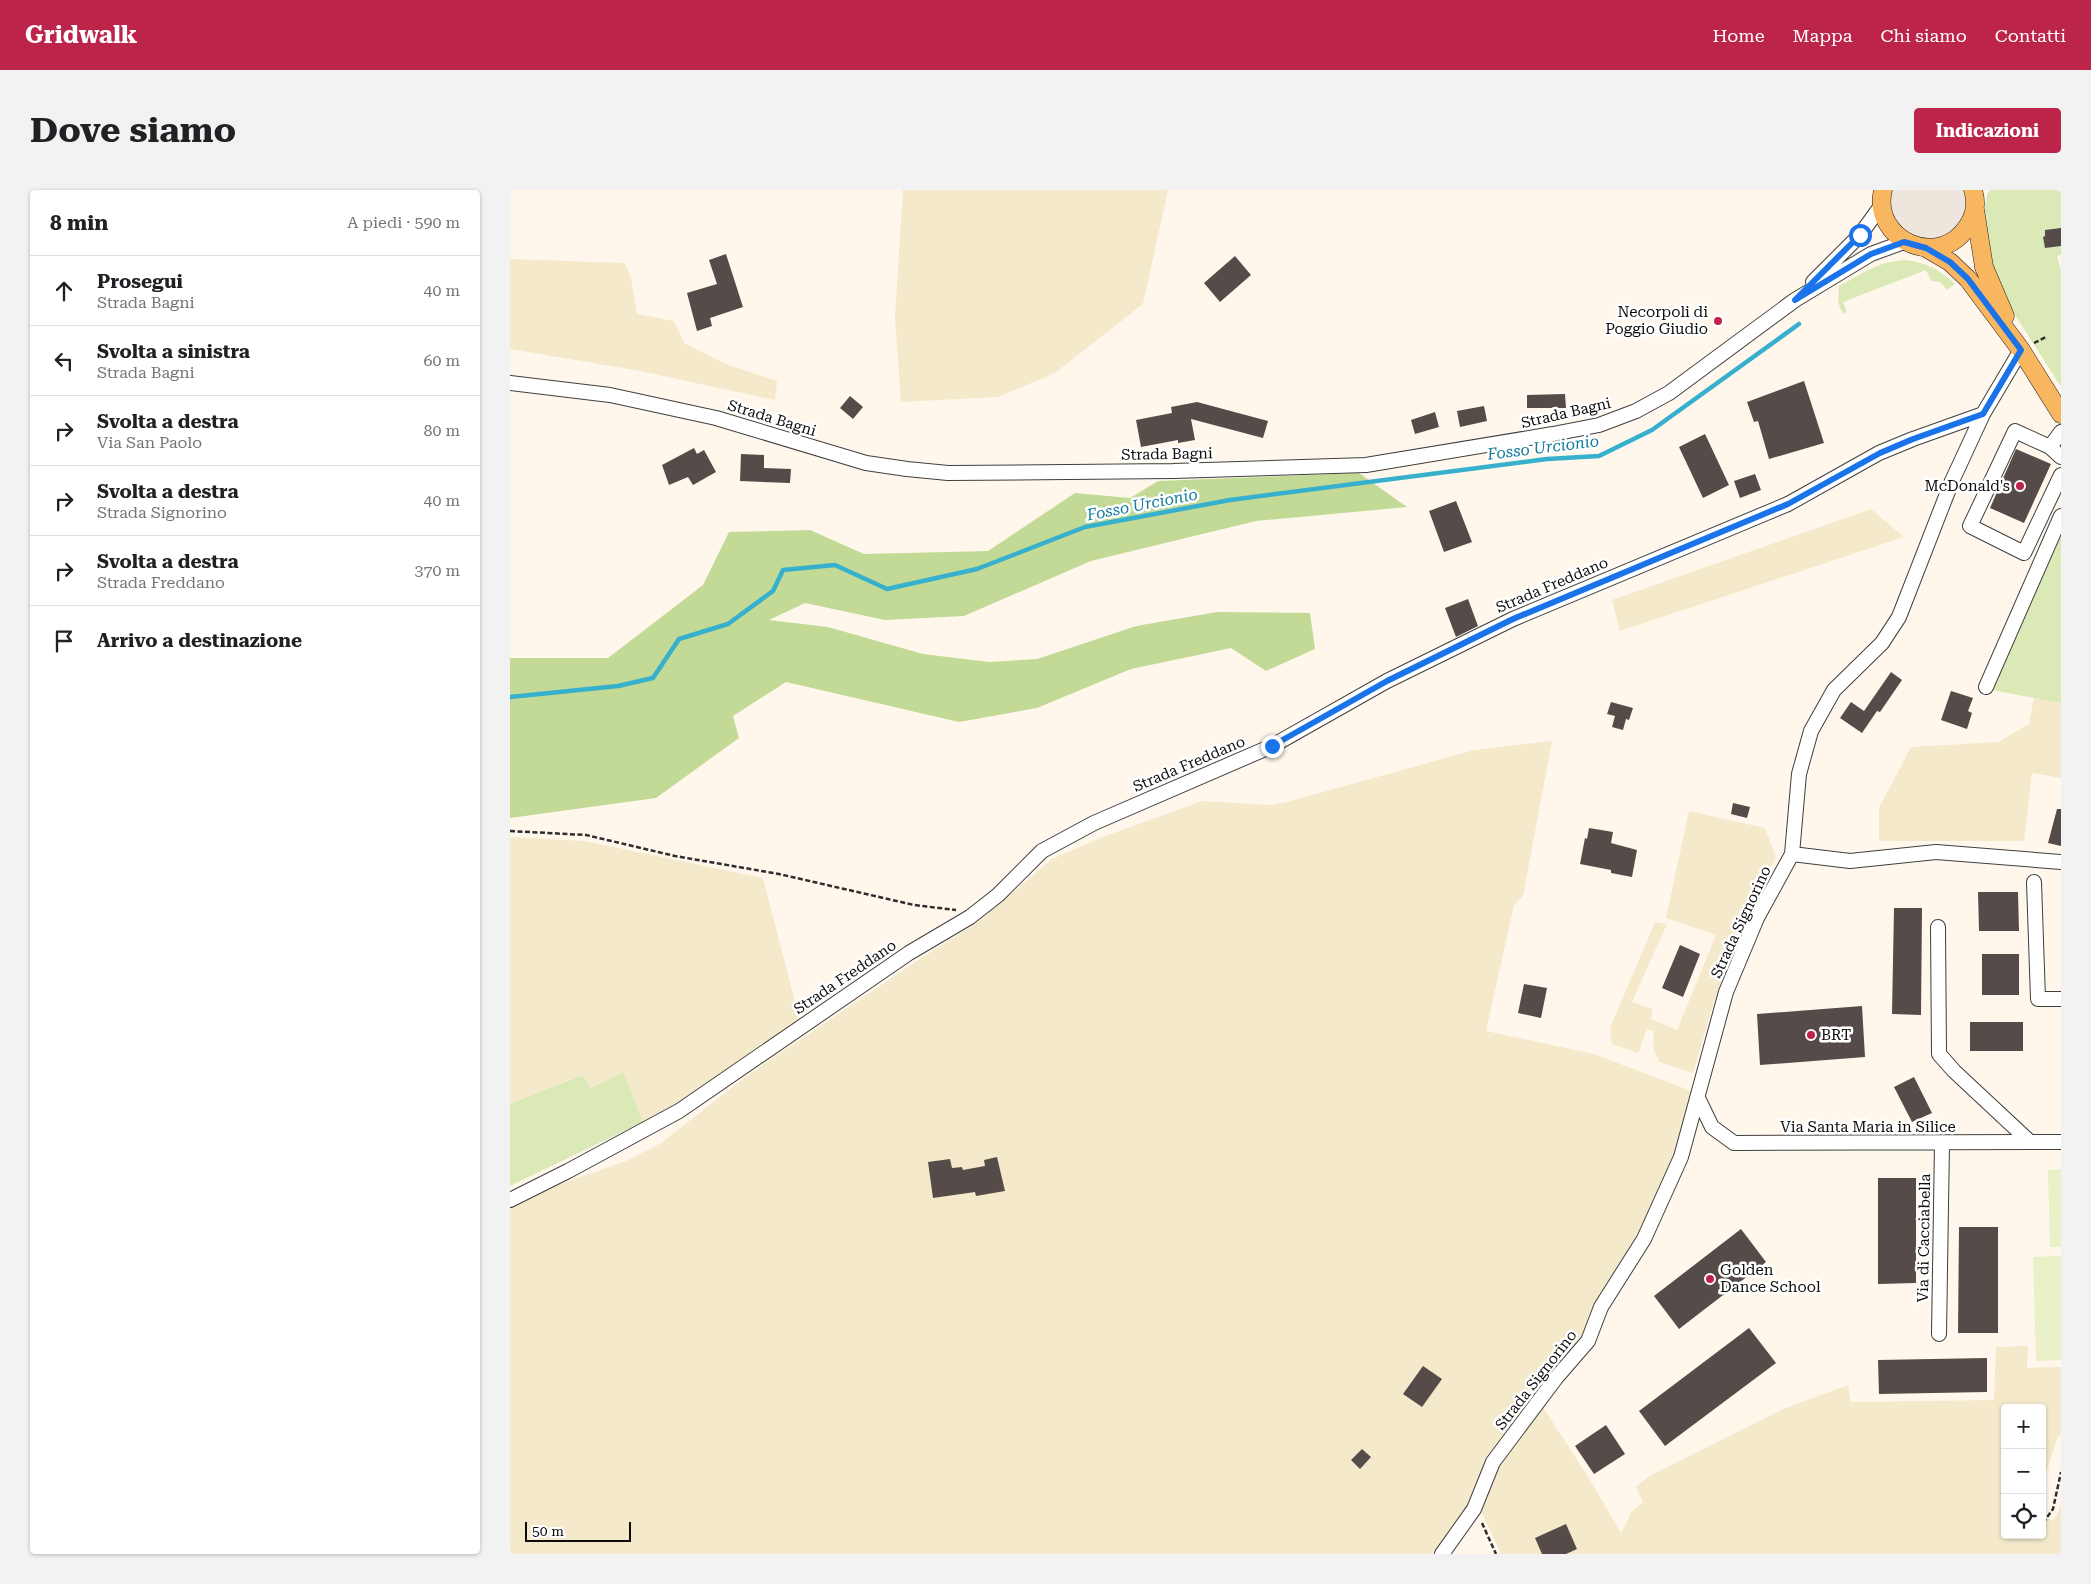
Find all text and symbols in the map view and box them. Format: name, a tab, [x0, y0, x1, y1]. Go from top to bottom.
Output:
text: Gridwalk	[25, 21, 137, 49]
text: Home	[1712, 25, 1765, 46]
text: Mappa	[1793, 25, 1852, 46]
text: Chi siamo	[1880, 25, 1967, 46]
text: Contatti	[1995, 25, 2066, 46]
button: Indicazioni	[1914, 108, 2061, 153]
text: Dove siamo	[30, 110, 236, 151]
text: 8 min	[50, 211, 108, 235]
text: A piedi · 590 m	[347, 213, 460, 232]
route start	[1849, 224, 1872, 247]
text: Prosegui	[97, 270, 183, 293]
icon: ahead	[50, 277, 78, 305]
text: 40 m	[423, 281, 460, 300]
text: Strada Bagni	[97, 293, 195, 312]
place label: Necorpoli di Poggio Giudio	[1605, 303, 1708, 338]
marker: Necorpoli di Poggio Giudio	[1712, 315, 1724, 327]
text: Svolta a sinistra	[97, 340, 250, 363]
icon: left	[50, 347, 78, 375]
text: 60 m	[423, 351, 460, 370]
text: Strada Bagni	[97, 363, 195, 382]
street label: Strada Bagni	[1519, 394, 1613, 432]
street label: Strada Bagni	[726, 396, 819, 440]
text: Svolta a destra	[97, 410, 239, 433]
icon: right	[50, 417, 78, 445]
text: 80 m	[423, 421, 460, 440]
water label: Fosso Urcionio	[1485, 431, 1600, 464]
text: Via San Paolo	[97, 433, 202, 452]
street label: Strada Bagni	[1121, 444, 1213, 464]
place label: McDonald's	[1925, 477, 2010, 495]
text: Svolta a destra	[97, 480, 239, 503]
marker: McDonald's	[2014, 480, 2026, 492]
water label: Fosso Urcionio	[1084, 484, 1199, 525]
icon: right	[50, 487, 78, 515]
text: 40 m	[423, 491, 460, 510]
text: Strada Signorino	[97, 503, 227, 522]
text: Svolta a destra	[97, 550, 239, 573]
street label: Strada Freddano	[1493, 553, 1611, 617]
icon: right	[50, 557, 78, 585]
text: 370 m	[414, 561, 460, 580]
text: Strada Freddano	[97, 573, 225, 592]
icon: arrive	[50, 627, 78, 655]
text: Arrivo a destinazione	[97, 629, 302, 652]
street label: Strada Freddano	[1130, 732, 1248, 796]
route end	[1261, 735, 1284, 758]
street label: Strada Signorino	[1707, 863, 1775, 981]
street label: Strada Freddano	[790, 936, 900, 1018]
place label: BRT	[1821, 1026, 1851, 1044]
marker: BRT	[1805, 1029, 1817, 1041]
street label: Via Santa Maria in Silice	[1780, 1118, 1956, 1136]
street label: Via di Cacciabella	[1914, 1173, 1934, 1303]
place label: Golden Dance School	[1720, 1261, 1821, 1296]
marker: Golden Dance School	[1704, 1273, 1716, 1285]
street label: Strada Signorino	[1491, 1326, 1581, 1434]
map controls	[2001, 1404, 2046, 1539]
button: +	[2001, 1404, 2046, 1449]
button: −	[2001, 1449, 2046, 1494]
button: locate	[2001, 1494, 2046, 1539]
scale bar	[525, 1519, 631, 1542]
text: 50 m	[532, 1523, 564, 1539]

